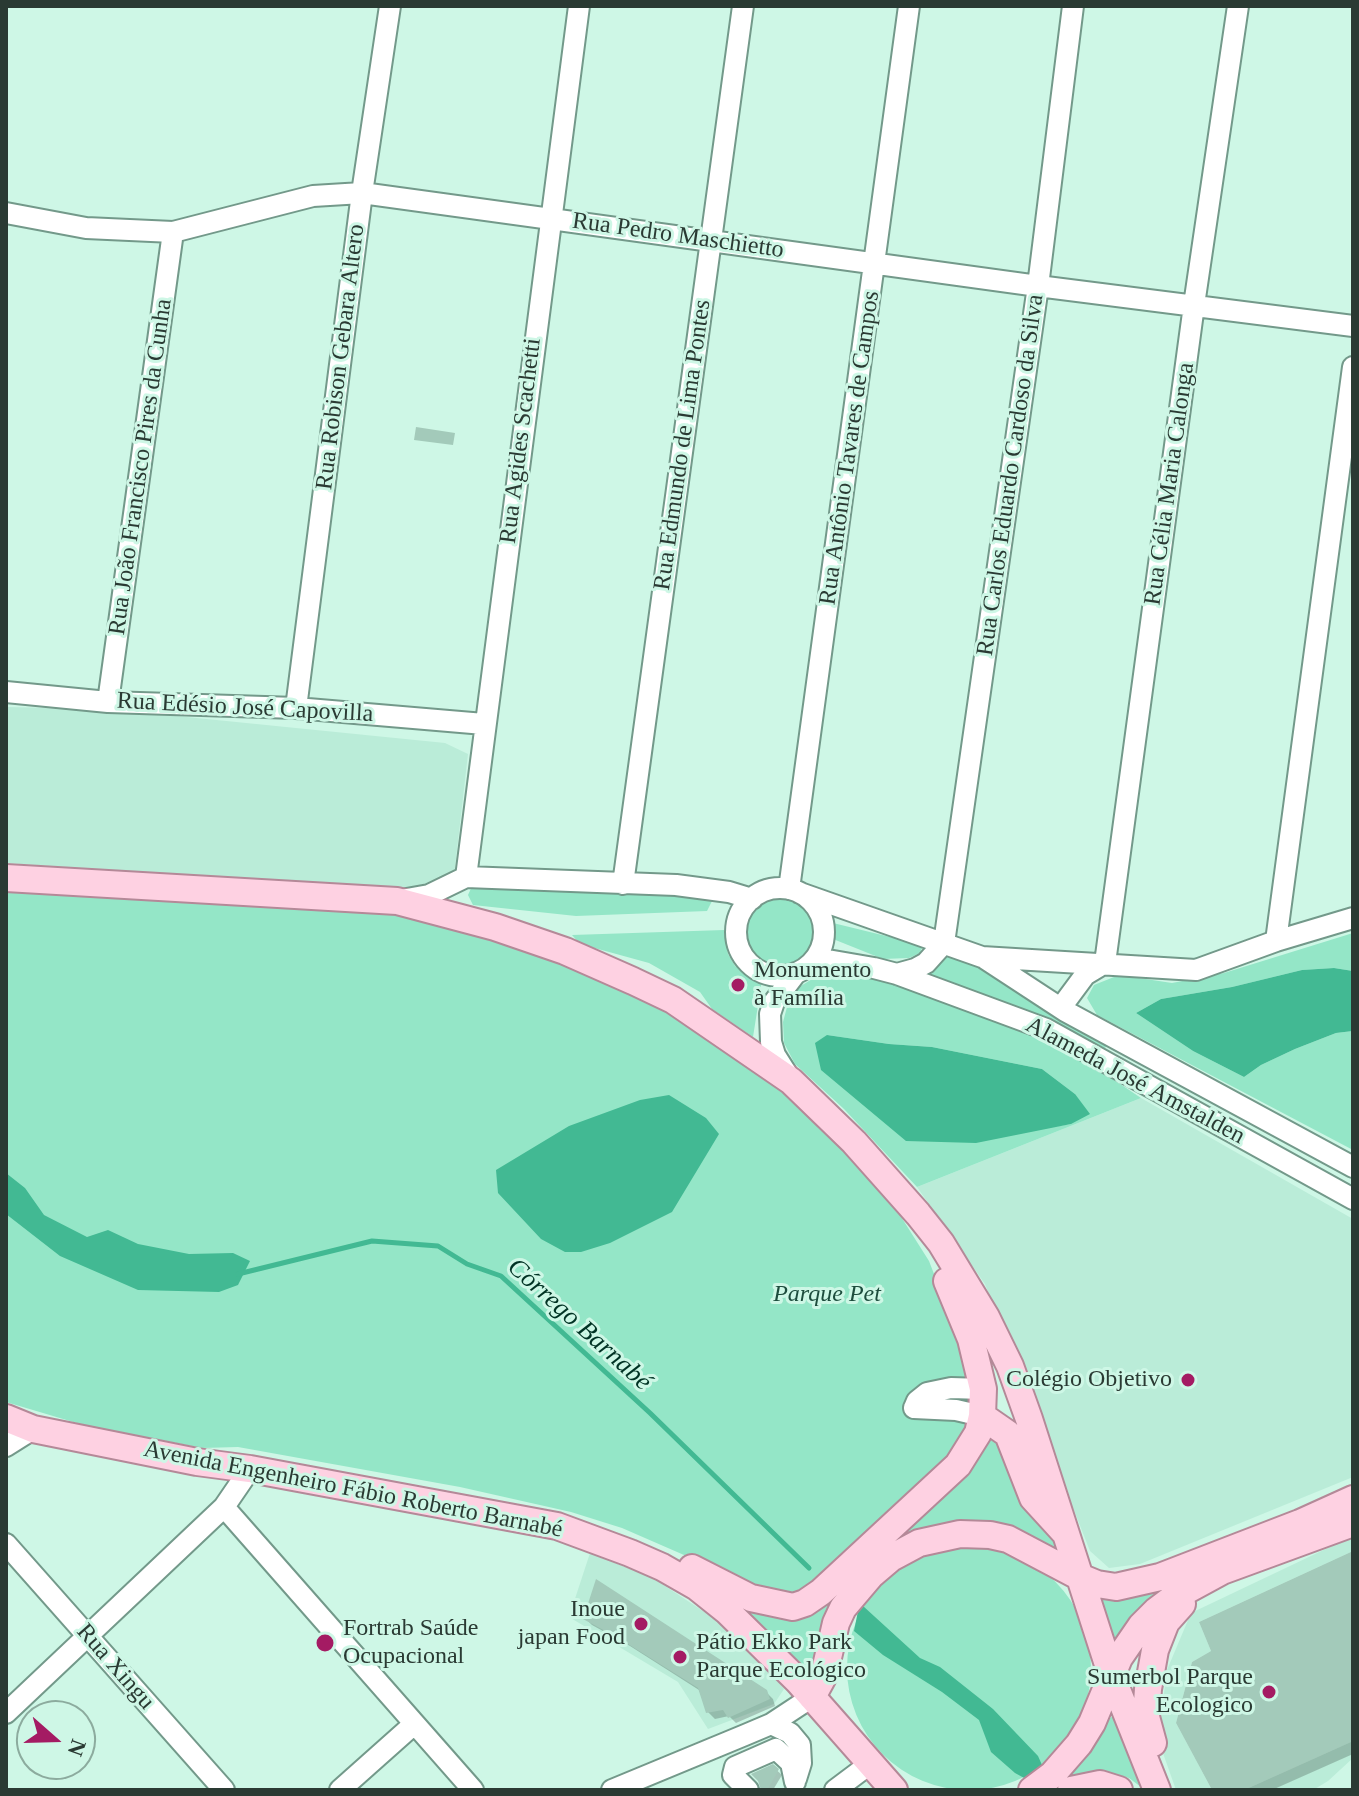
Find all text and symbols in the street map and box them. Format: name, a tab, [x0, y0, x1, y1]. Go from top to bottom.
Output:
street label: Rua Pedro Maschietto	[570, 207, 786, 265]
street label: Rua Robison Gebara Altero	[310, 223, 372, 491]
street label: Rua Antônio Tavares de Campos	[814, 289, 886, 607]
street label: Rua Carlos Eduardo Cardoso da Silva	[971, 292, 1051, 658]
street label: Rua João Francisco Pires da Cunha	[103, 297, 179, 637]
street label: Rua Edmundo de Lima Pontes	[648, 298, 718, 592]
street label: Rua Agides Scachetti	[494, 337, 548, 545]
street label: Rua Célia Maria Calonga	[1139, 361, 1201, 607]
street label: Rua Edésio José Capovilla	[116, 687, 374, 729]
place label: Monumento à Família	[754, 957, 871, 1013]
marker: Monumento à Família	[729, 976, 747, 994]
street label: Alameda José Amstalden	[1021, 1011, 1249, 1151]
water label: Córrego Barnabé	[500, 1252, 658, 1398]
park label: Parque Pet	[773, 1281, 881, 1309]
place label: Colégio Objetivo	[1006, 1366, 1172, 1394]
marker: Colégio Objetivo	[1179, 1371, 1197, 1389]
street label: Avenida Engenheiro Fábio Roberto Barnabé	[141, 1435, 565, 1545]
place label: Inoue japan Food	[518, 1596, 625, 1652]
place label: Fortrab Saúde Ocupacional	[343, 1615, 478, 1671]
marker: Inoue japan Food	[632, 1615, 650, 1633]
street label: Rua Xingu	[70, 1618, 160, 1716]
place label: Pátio Ekko Park Parque Ecológico	[696, 1629, 866, 1685]
marker: Fortrab Saúde Ocupacional	[314, 1632, 336, 1654]
marker: Pátio Ekko Park Parque Ecológico	[671, 1648, 689, 1666]
place label: Sumerbol Parque Ecologico	[1087, 1664, 1253, 1720]
marker: Sumerbol Parque Ecologico	[1260, 1683, 1278, 1701]
north arrow	[16, 1700, 96, 1780]
text: N	[63, 1736, 92, 1759]

